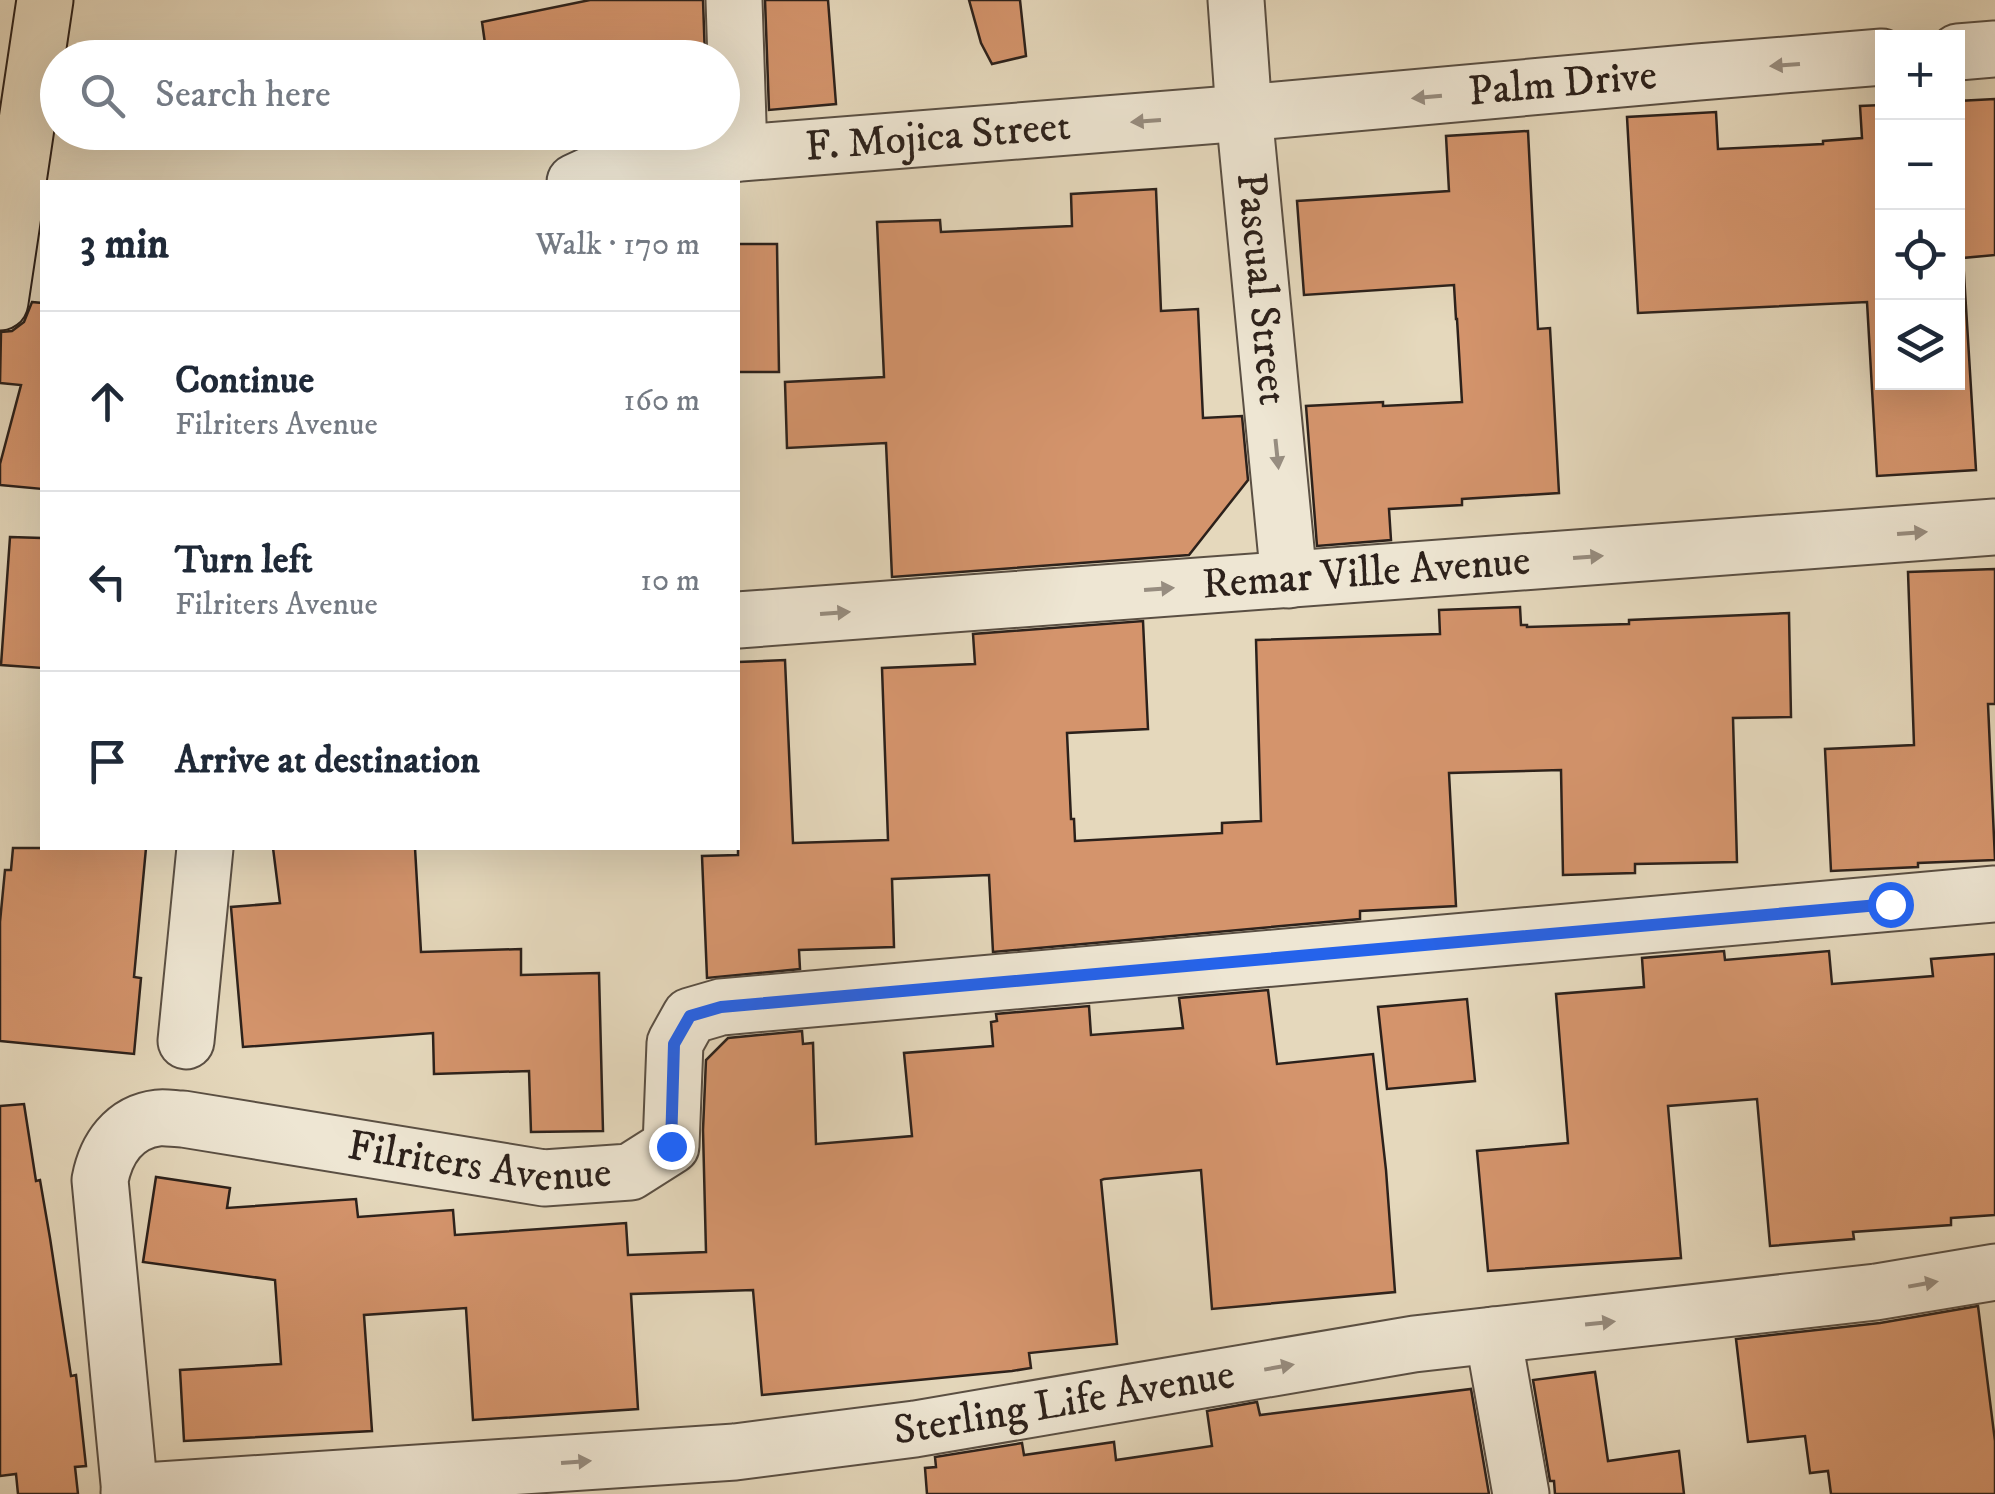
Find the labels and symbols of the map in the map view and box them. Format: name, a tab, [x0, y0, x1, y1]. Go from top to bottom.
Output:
street label: Palm Drive	[1466, 50, 1659, 119]
one-way arrow	[1769, 57, 1801, 73]
one-way arrow	[1410, 89, 1442, 105]
street label: F. Mojica Street	[803, 101, 1072, 174]
one-way arrow	[1130, 113, 1162, 129]
street label: Pascual Street	[1224, 170, 1298, 408]
one-way arrow	[1269, 439, 1285, 471]
one-way arrow	[1896, 525, 1928, 541]
street label: Remar Ville Avenue	[1200, 535, 1532, 612]
one-way arrow	[1572, 549, 1604, 565]
one-way arrow	[1143, 581, 1175, 597]
one-way arrow	[819, 604, 851, 620]
route start	[1868, 882, 1914, 928]
street label: Filriters Avenue	[344, 1120, 613, 1205]
route end	[649, 1124, 695, 1170]
one-way arrow	[1908, 1276, 1939, 1291]
one-way arrow	[1585, 1315, 1617, 1331]
street label: Sterling Life Avenue	[891, 1349, 1239, 1457]
one-way arrow	[1263, 1359, 1295, 1374]
one-way arrow	[560, 1454, 592, 1470]

